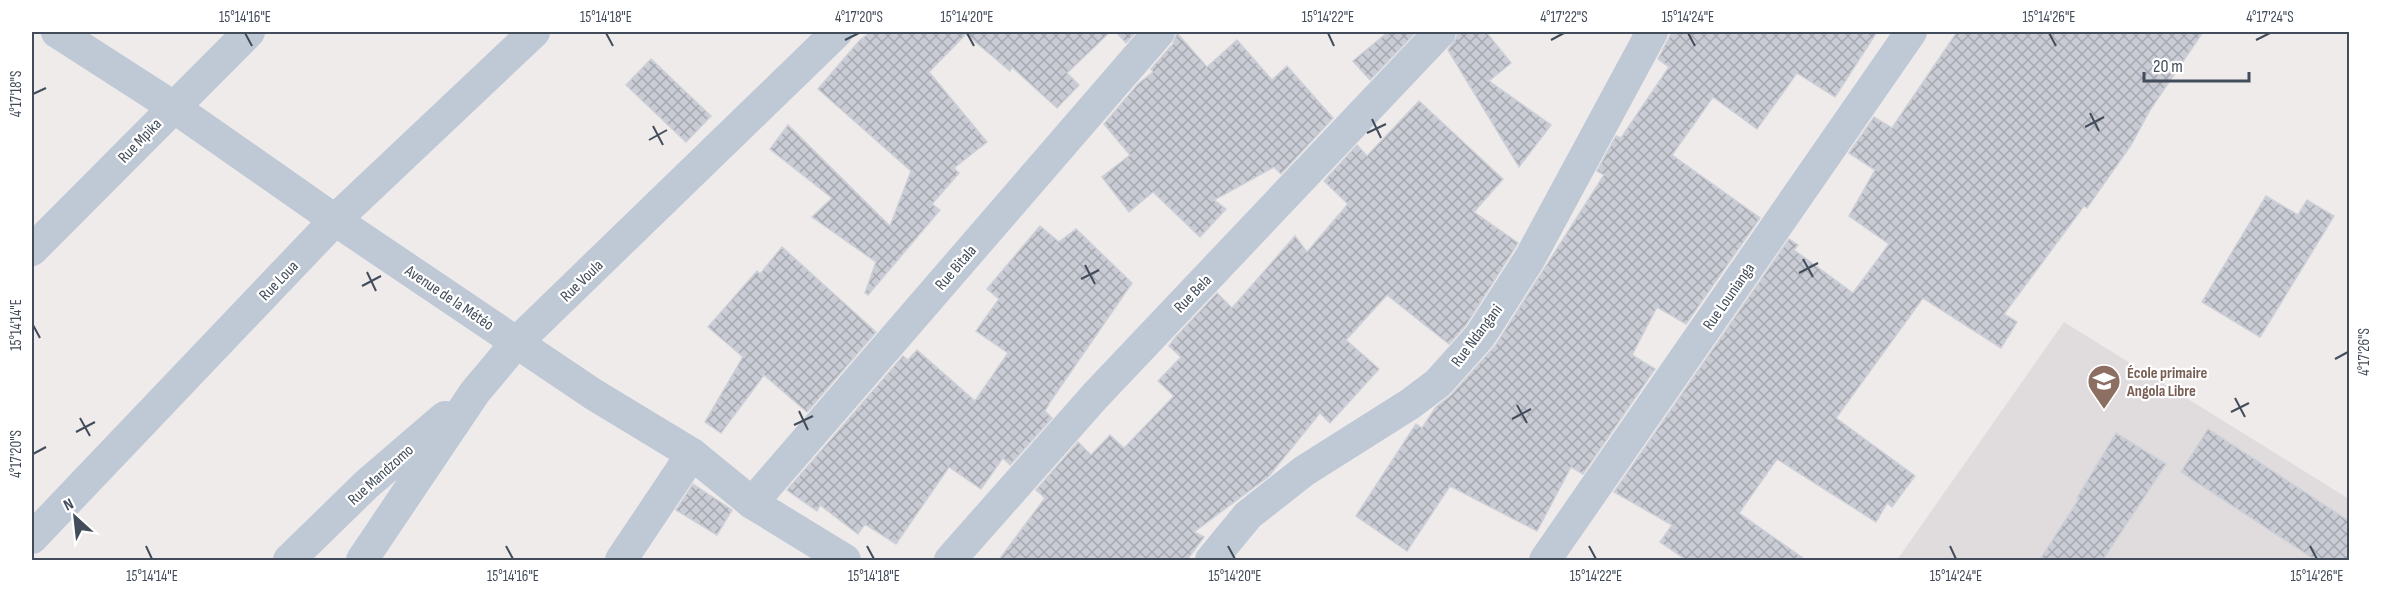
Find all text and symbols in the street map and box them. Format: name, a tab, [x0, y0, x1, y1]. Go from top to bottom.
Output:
text: 15°14'16"E	[219, 8, 271, 27]
text: 15°14'18"E	[580, 8, 632, 27]
text: 4°17'20"S	[835, 8, 883, 27]
text: 15°14'20"E	[940, 8, 994, 27]
text: 15°14'22"E	[1302, 8, 1354, 27]
text: 4°17'22"S	[1540, 8, 1588, 27]
text: 15°14'24"E	[1662, 8, 1714, 27]
text: 15°14'26"E	[2023, 8, 2075, 27]
text: 4°17'24"S	[2246, 8, 2294, 27]
scale bar	[2144, 45, 2249, 83]
text: 20 m	[2153, 56, 2183, 77]
text: 4°17'18"S	[7, 71, 26, 117]
street label: Rue Mpika	[114, 115, 166, 167]
street label: Rue Bitala	[931, 242, 981, 294]
street label: Rue Voula	[557, 256, 607, 306]
street label: Rue Loua	[255, 257, 303, 305]
street label: Rue Lounianga	[1699, 260, 1759, 334]
street label: Avenue de la Météo	[400, 261, 497, 335]
street label: Rue Bela	[1170, 271, 1216, 317]
text: 15°14'14"E	[7, 299, 26, 351]
street label: Rue Ndangani	[1448, 301, 1507, 371]
text: 4°17'26"S	[2355, 328, 2374, 376]
school or university icon: École primaire Angola Libre	[2086, 363, 2122, 410]
place label: École primaire Angola Libre	[2126, 364, 2207, 401]
text: 4°17'20"S	[7, 430, 26, 478]
street label: Rue Mandzomo	[344, 441, 418, 509]
north arrow	[45, 487, 105, 547]
text: N	[61, 495, 77, 515]
text: 15°14'14"E	[126, 567, 178, 586]
text: 15°14'16"E	[487, 567, 539, 586]
text: 15°14'18"E	[848, 567, 900, 586]
text: 15°14'20"E	[1208, 567, 1262, 586]
text: 15°14'22"E	[1570, 567, 1622, 586]
text: 15°14'24"E	[1930, 567, 1982, 586]
text: 15°14'26"E	[2291, 567, 2343, 586]

